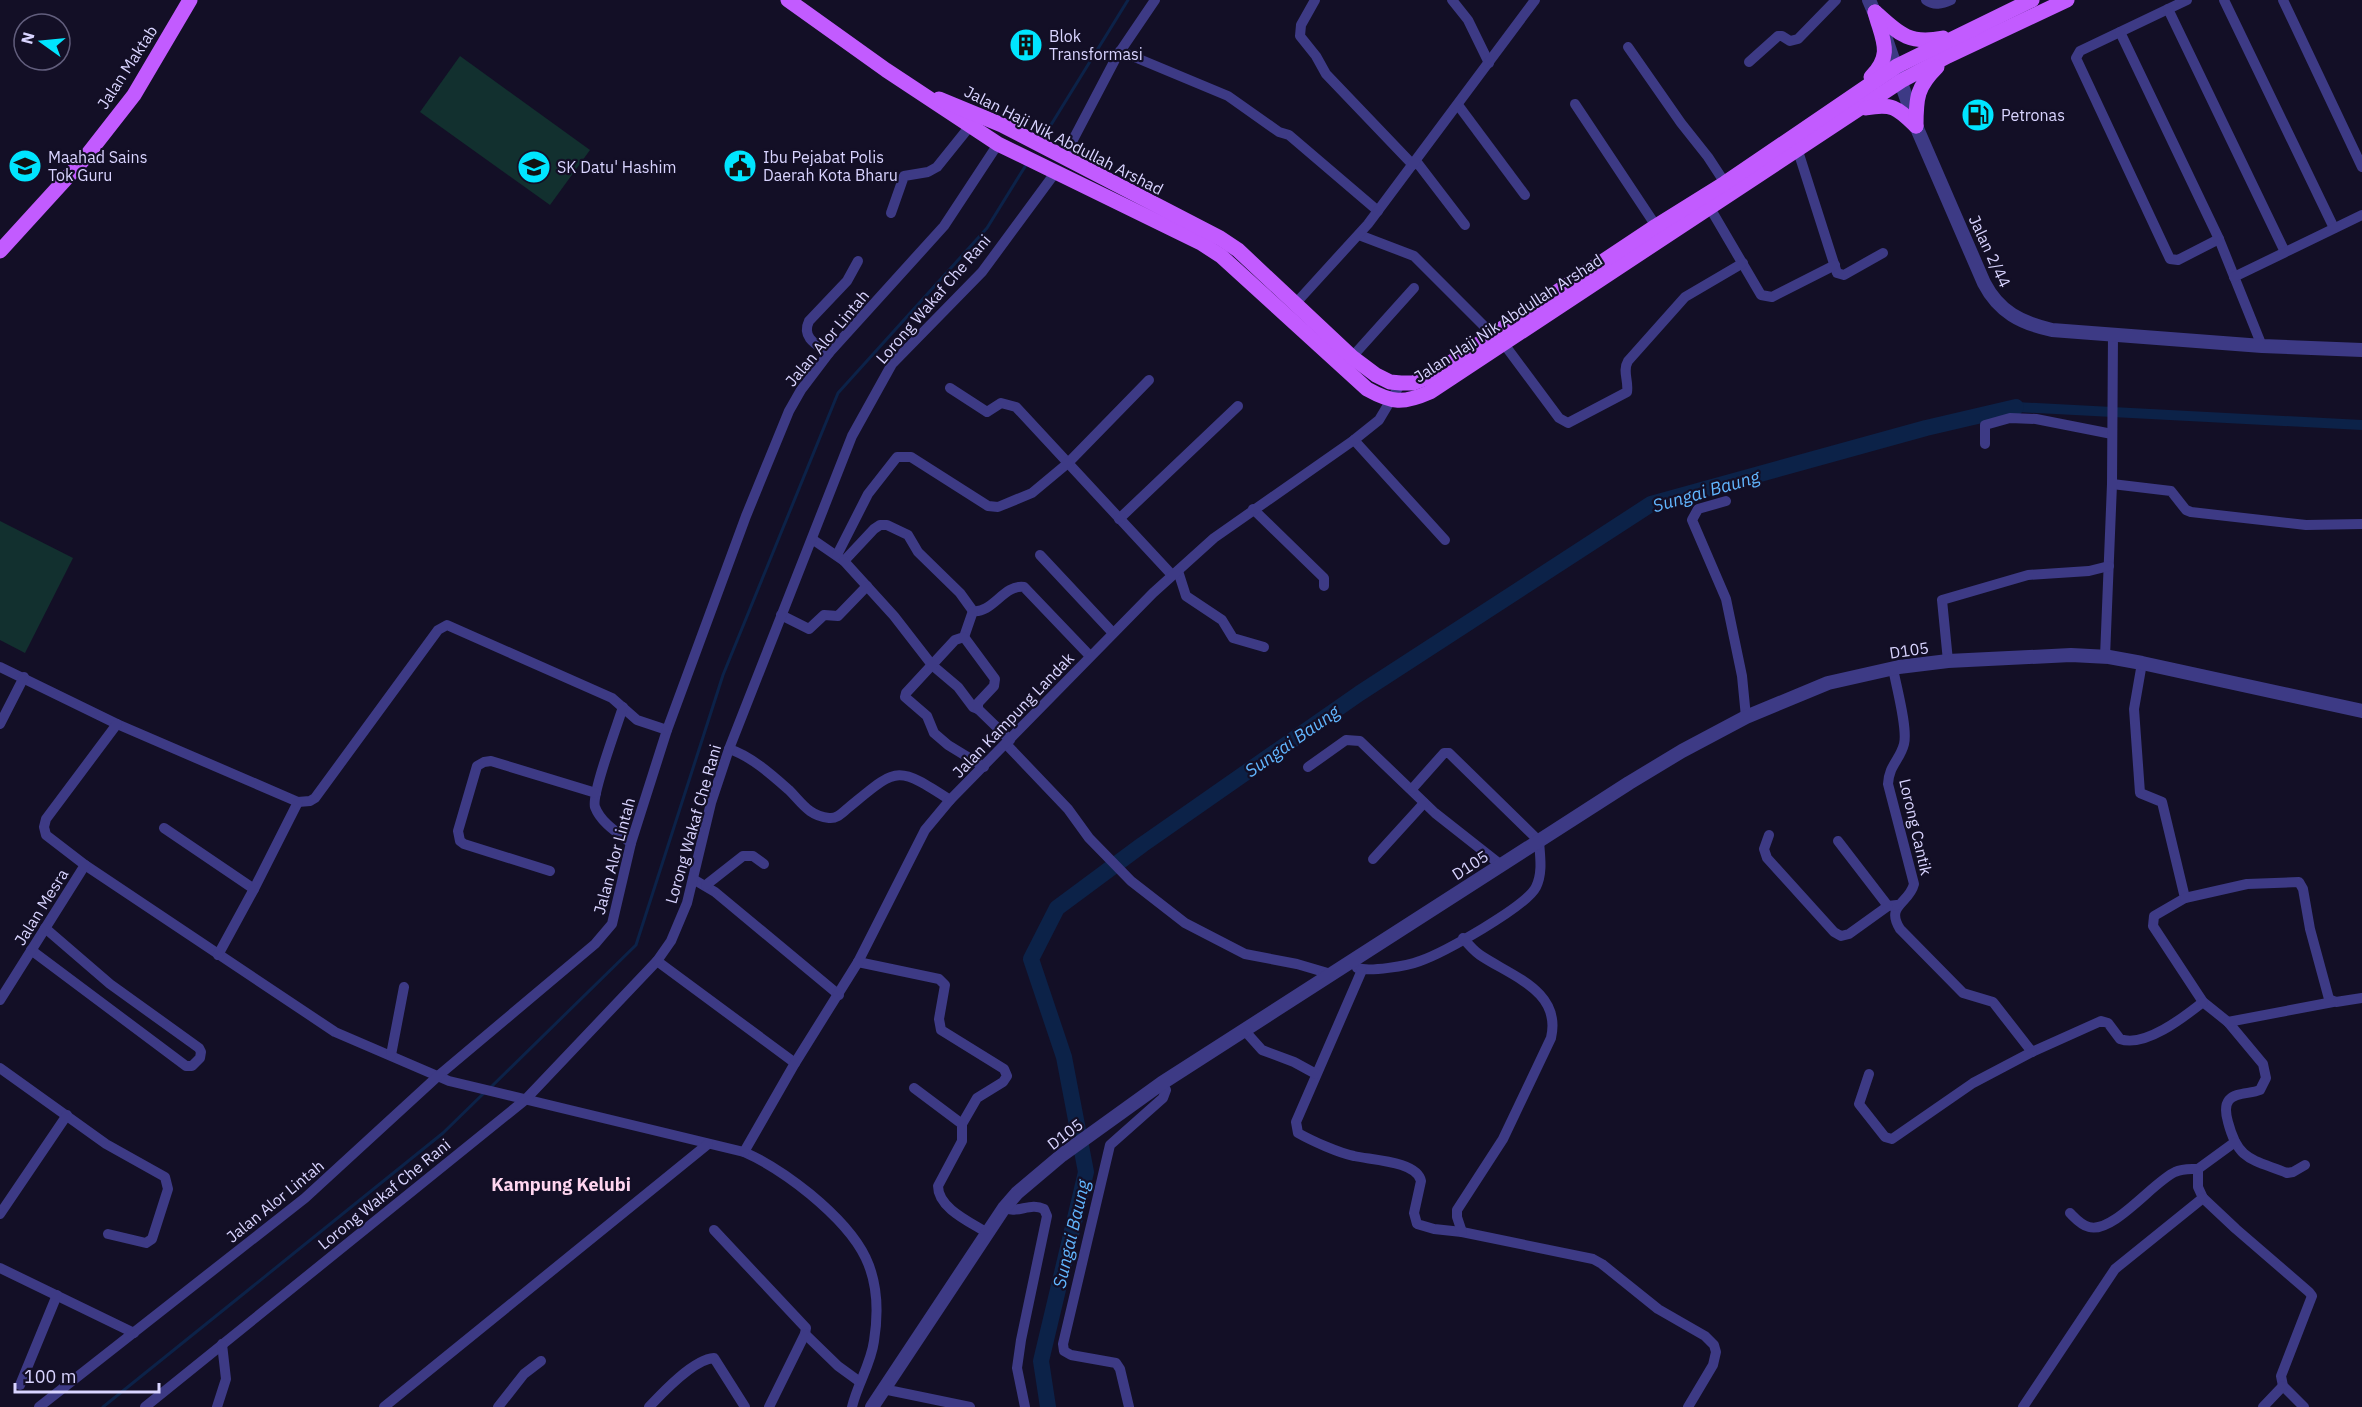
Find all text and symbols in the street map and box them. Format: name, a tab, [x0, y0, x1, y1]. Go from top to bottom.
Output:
north arrow	[12, 12, 72, 72]
street label: Jalan Maktab	[93, 21, 161, 113]
place label: Blok Transformasi	[1049, 26, 1143, 64]
building icon: Blok Transformasi	[1008, 27, 1044, 63]
text: N	[16, 30, 39, 46]
street label: Jalan Haji Nik Abdullah Arshad	[961, 81, 1167, 199]
fuel station icon: Petronas	[1960, 97, 1996, 133]
place label: Petronas	[2001, 105, 2065, 125]
place label: Maahad Sains Tok Guru	[48, 147, 148, 185]
place label: Ibu Pejabat Polis Daerah Kota Bharu	[763, 147, 898, 185]
school or university icon: Maahad Sains Tok Guru	[7, 148, 43, 184]
public building icon: Ibu Pejabat Polis Daerah Kota Bharu	[722, 148, 758, 184]
school or university icon: SK Datu' Hashim	[516, 149, 552, 185]
place label: SK Datu' Hashim	[557, 157, 677, 177]
street label: Jalan 2/44	[1965, 212, 2015, 290]
street label: Lorong Wakaf Che Rani	[871, 230, 995, 368]
street label: Jalan Haji Nik Abdullah Arshad	[1410, 250, 1606, 386]
street label: Jalan Alor Lintah	[781, 286, 873, 390]
water label: Sungai Baung	[1650, 464, 1763, 517]
street label: D105	[1888, 637, 1930, 663]
street label: Jalan Kampung Landak	[948, 648, 1078, 782]
water label: Sungai Baung	[1240, 699, 1345, 782]
street label: Lorong Wakaf Che Rani	[661, 742, 725, 906]
street label: Lorong Cantik	[1895, 777, 1937, 878]
street label: Jalan Alor Lintah	[589, 795, 639, 917]
street label: D105	[1448, 846, 1492, 884]
street label: Jalan Mesra	[10, 865, 73, 949]
street label: D105	[1043, 1114, 1087, 1154]
street label: Lorong Wakaf Che Rani	[314, 1134, 454, 1254]
street label: Jalan Alor Lintah	[222, 1155, 328, 1247]
district label: Kampung Kelubi	[491, 1173, 631, 1196]
water label: Sungai Baung	[1047, 1177, 1095, 1290]
scale bar	[15, 1356, 159, 1394]
text: 100 m	[24, 1365, 76, 1388]

